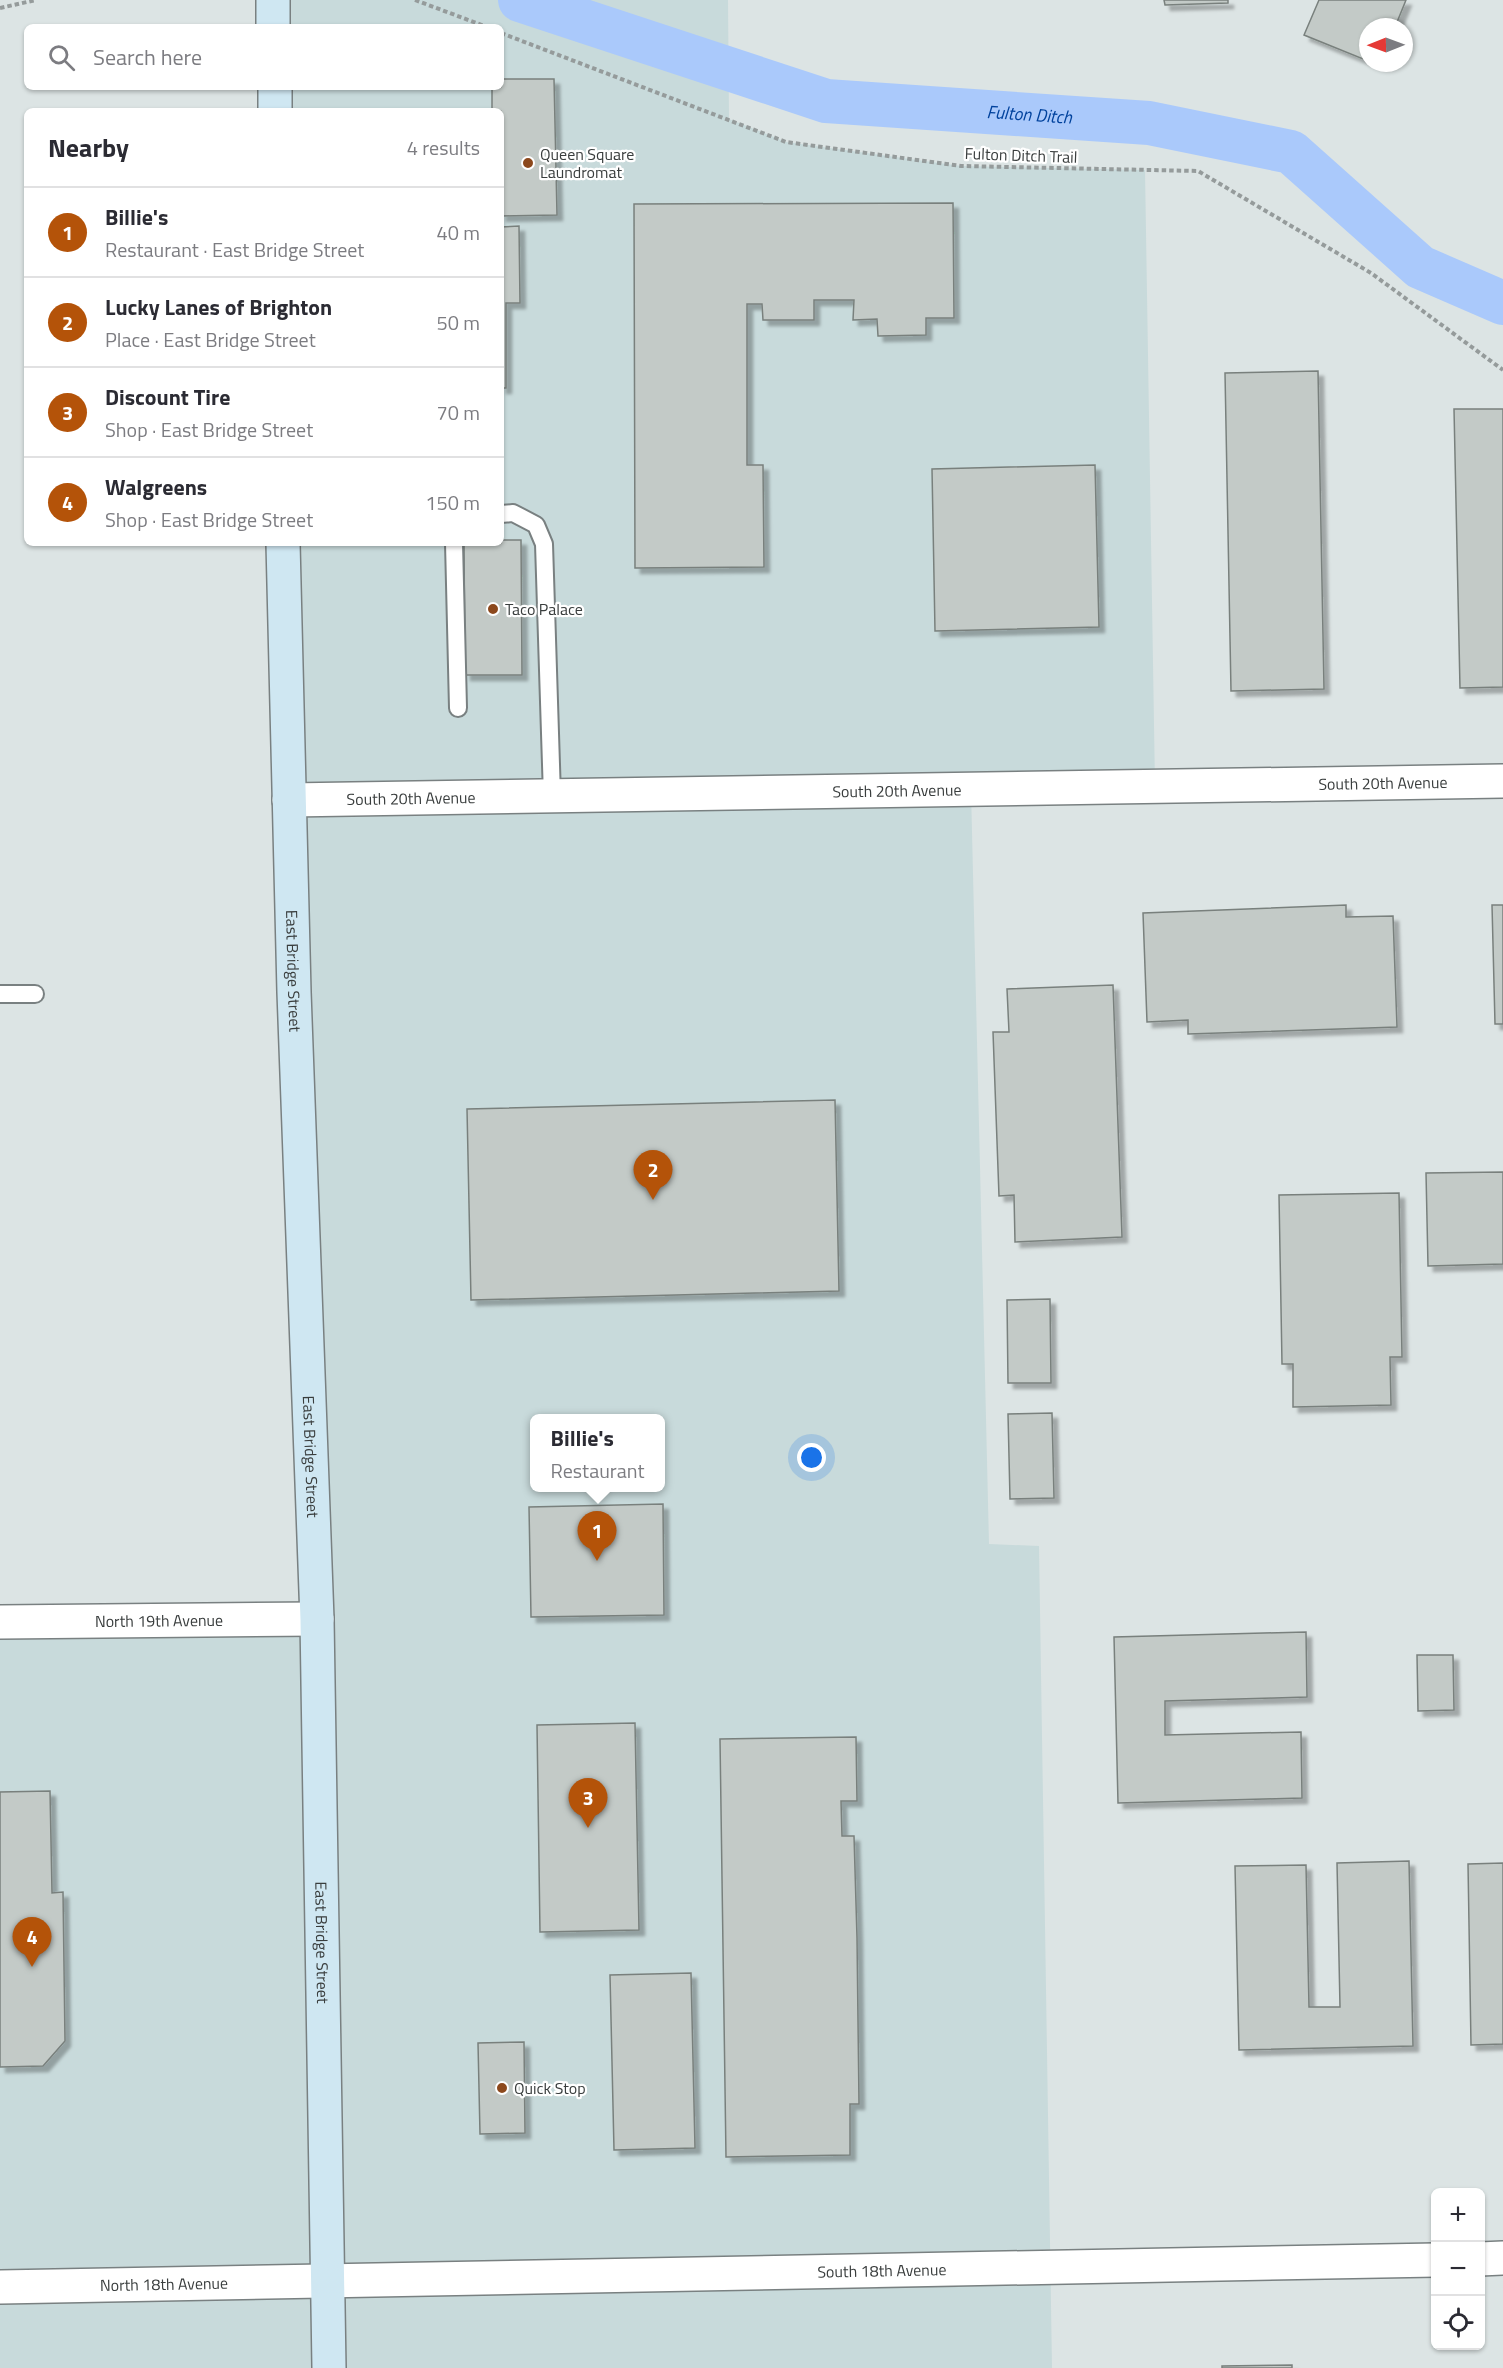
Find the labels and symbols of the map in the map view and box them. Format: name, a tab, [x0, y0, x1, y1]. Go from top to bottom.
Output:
north arrow	[1359, 18, 1413, 72]
water label: Fulton Ditch	[986, 98, 1074, 131]
street label: Fulton Ditch Trail	[964, 141, 1078, 169]
place label: Queen Square Laundromat	[540, 142, 634, 184]
marker: Queen Square Laundromat	[521, 156, 535, 170]
place label: Taco Palace	[505, 597, 583, 621]
marker: Taco Palace	[486, 602, 500, 616]
street label: South 20th Avenue	[1318, 770, 1448, 796]
street label: South 20th Avenue	[832, 777, 962, 803]
street label: South 20th Avenue	[346, 785, 476, 811]
street label: East Bridge Street	[280, 910, 307, 1033]
pin: 2	[634, 1150, 672, 1200]
street label: East Bridge Street	[297, 1395, 325, 1518]
your location	[797, 1443, 826, 1472]
pin: 1	[578, 1512, 616, 1561]
street label: North 19th Avenue	[95, 1608, 223, 1633]
pin: 3	[568, 1778, 608, 1828]
street label: East Bridge Street	[309, 1881, 335, 2004]
pin: 4	[12, 1918, 51, 1967]
place label: Quick Stop	[514, 2076, 586, 2100]
marker: Quick Stop	[495, 2081, 509, 2095]
street label: South 18th Avenue	[817, 2257, 947, 2284]
street label: North 18th Avenue	[100, 2271, 228, 2297]

